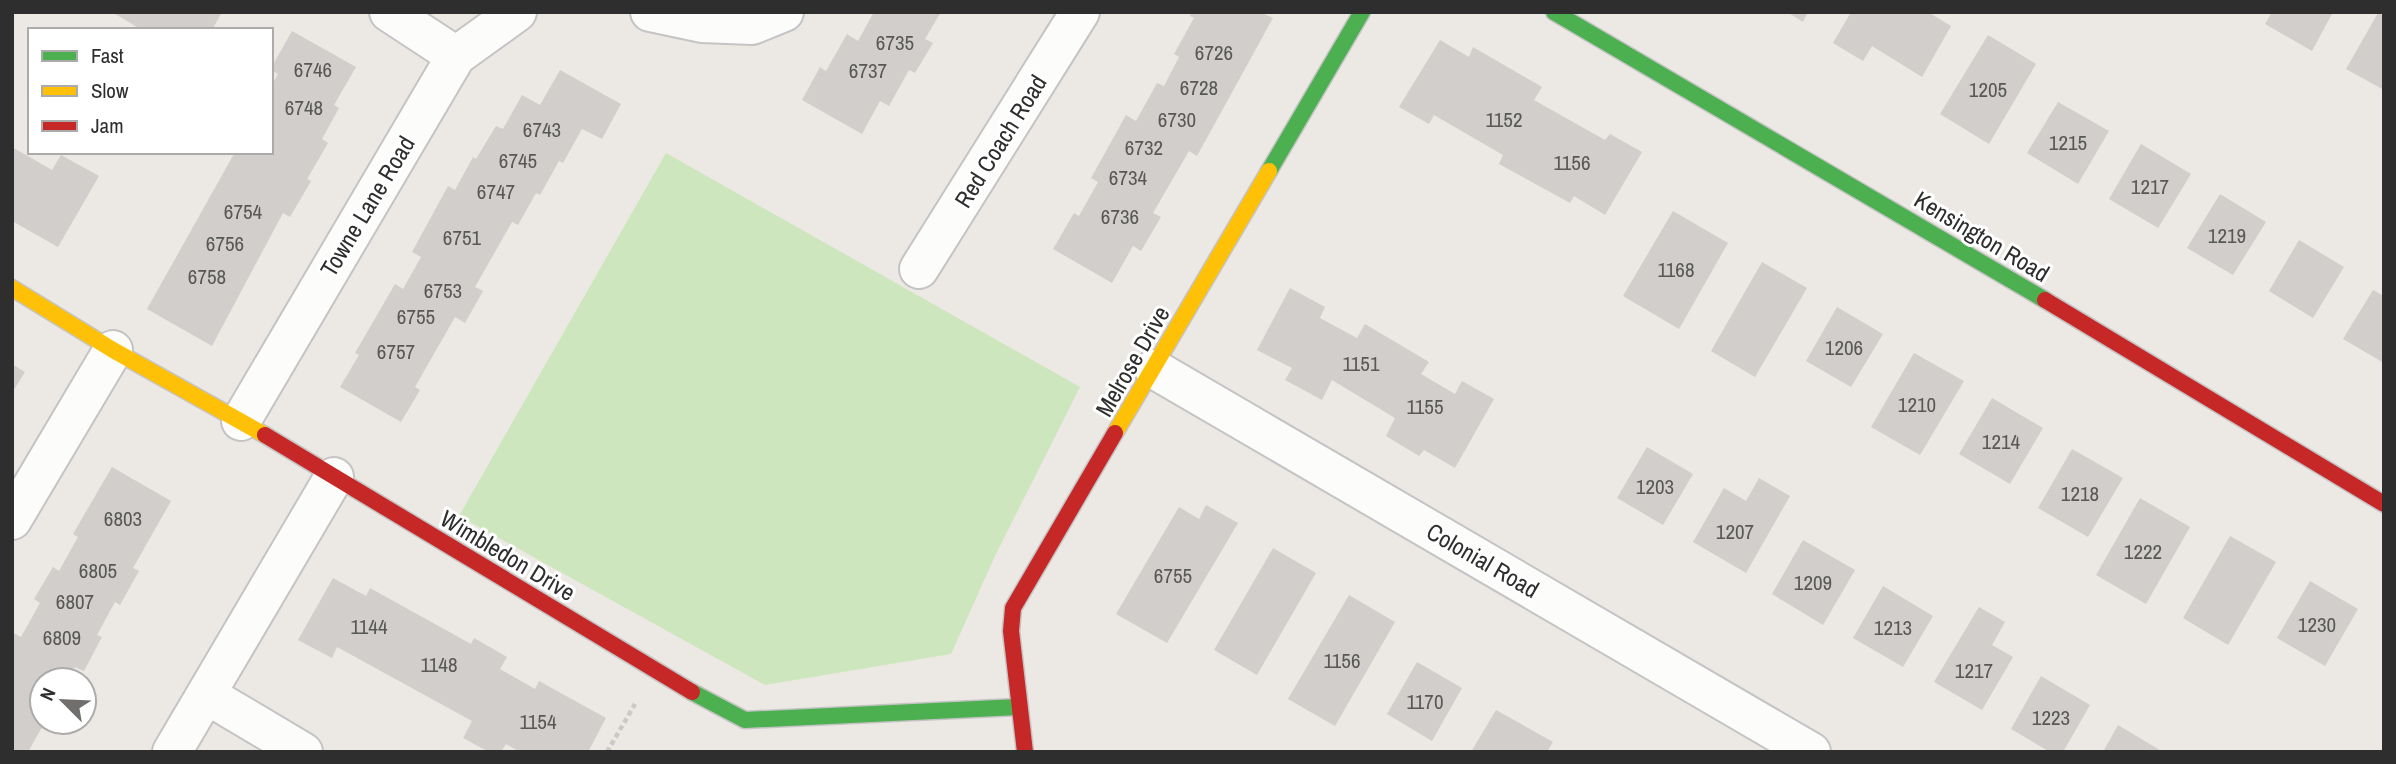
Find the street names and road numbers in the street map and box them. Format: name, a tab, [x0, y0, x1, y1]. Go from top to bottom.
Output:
street label: Red Coach Road	[946, 69, 1054, 213]
street label: Towne Lane Road	[312, 130, 422, 282]
street label: Kensington Road	[1909, 183, 2055, 289]
street label: Melrose Drive	[1088, 300, 1176, 422]
street label: Wimbledon Drive	[435, 502, 581, 608]
street label: Colonial Road	[1421, 515, 1545, 605]

